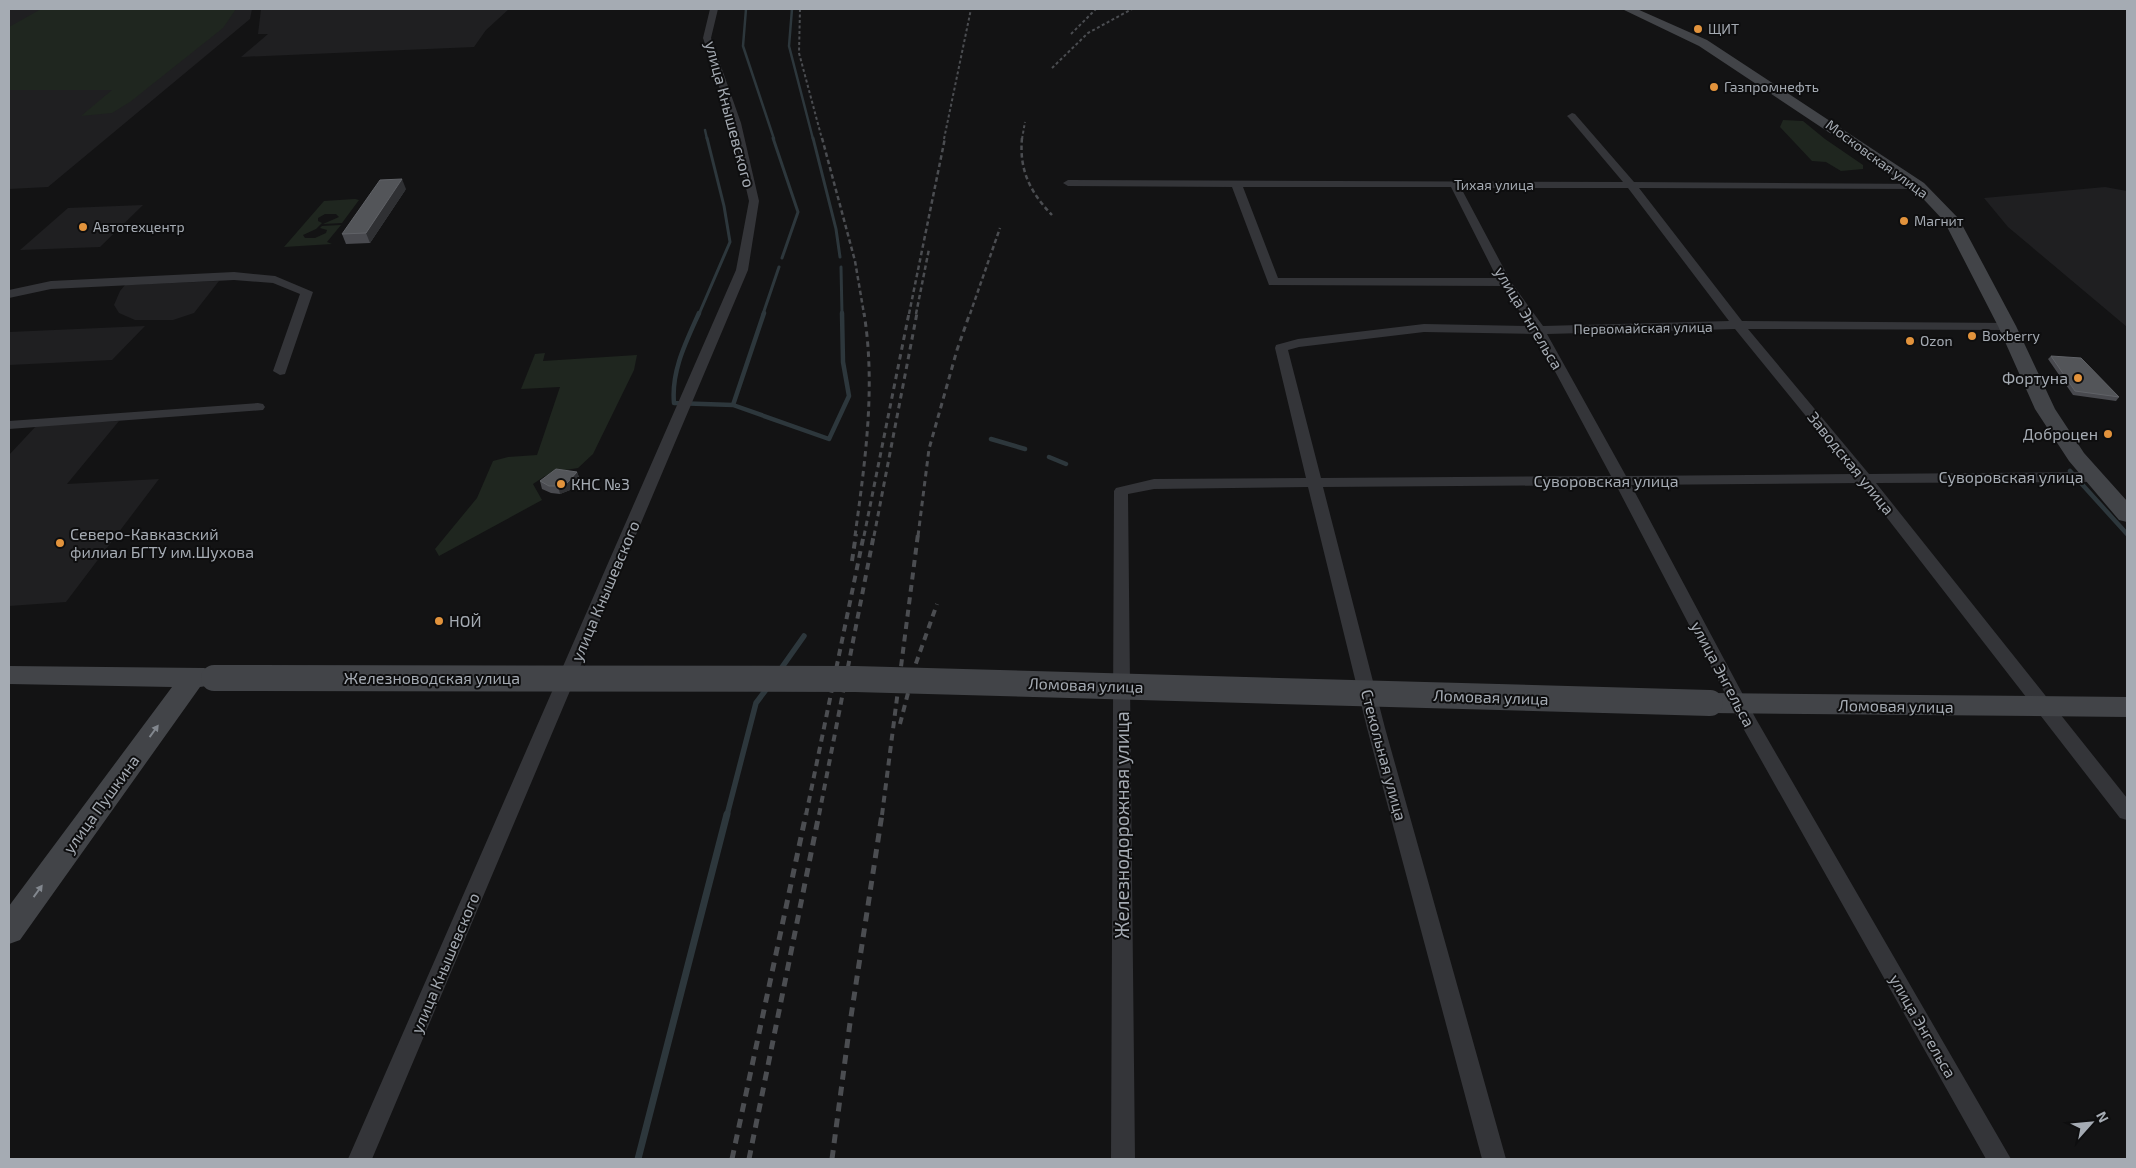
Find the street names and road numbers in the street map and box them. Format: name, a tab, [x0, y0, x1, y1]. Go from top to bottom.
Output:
street label: улица Кнышевского	[701, 38, 759, 190]
street label: Московская улица	[1823, 116, 1932, 201]
street label: Тихая улица	[1454, 176, 1534, 193]
street label: улица Энгельса	[1490, 263, 1568, 373]
street label: Первомайская улица	[1573, 318, 1713, 337]
street label: Заводская улица	[1803, 407, 1899, 519]
street label: Суворовская улица	[1938, 467, 2084, 487]
street label: Суворовская улица	[1533, 471, 1679, 491]
street label: улица Кнышевского	[566, 518, 644, 664]
street label: улица Энгельса	[1687, 618, 1759, 730]
street label: Железноводская улица	[344, 668, 520, 688]
street label: Ломовая улица	[1028, 673, 1144, 697]
street label: Ломовая улица	[1433, 685, 1549, 709]
street label: Стекольная улица	[1357, 687, 1411, 823]
street label: Ломовая улица	[1838, 695, 1954, 717]
street label: Железнодорожная улица	[1110, 711, 1134, 939]
street label: улица Пушкина	[59, 751, 143, 857]
street label: улица Кнышевского	[406, 890, 484, 1036]
street label: улица Энгельса	[1885, 970, 1961, 1082]

